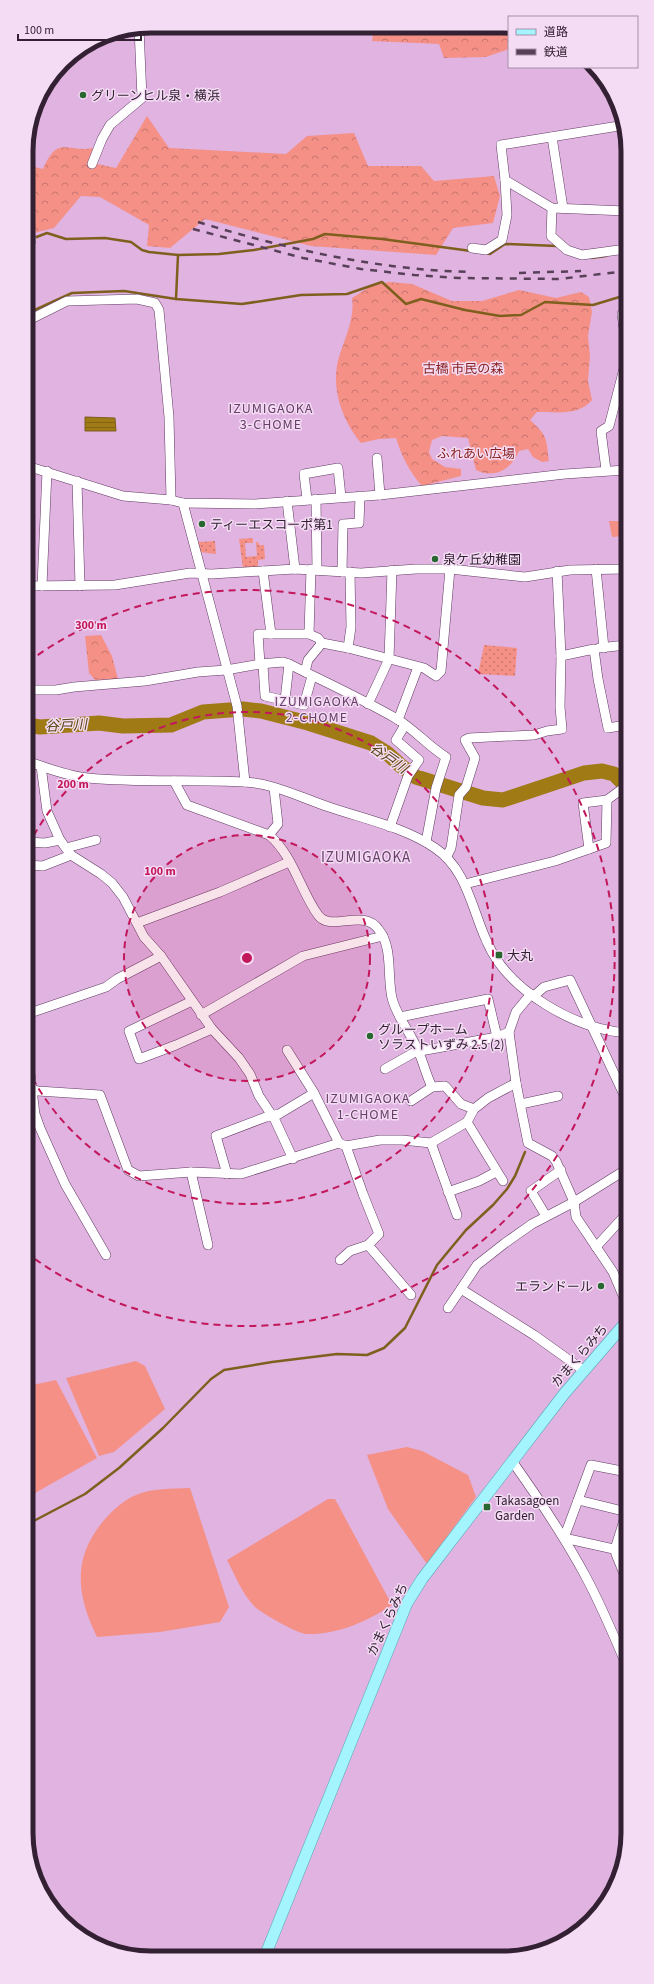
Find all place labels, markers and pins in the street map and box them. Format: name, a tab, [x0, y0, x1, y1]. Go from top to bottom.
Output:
place label: グリーンヒル泉・横浜	[91, 87, 220, 105]
marker: グリーンヒル泉・横浜	[78, 90, 88, 100]
place label: ティーエスコーポ第1	[210, 516, 333, 534]
marker: ティーエスコーポ第1	[197, 519, 207, 529]
place label: 泉ケ丘幼稚園	[443, 551, 521, 569]
marker: 泉ケ丘幼稚園	[430, 554, 440, 564]
place label: 大丸	[507, 947, 533, 965]
marker: 大丸	[494, 950, 504, 960]
centre of rings	[240, 951, 254, 965]
place label: グループホーム ソラストいずみ 2.5 (2)	[378, 1021, 504, 1054]
marker: グループホーム ソラストいずみ 2.5 (2)	[365, 1031, 375, 1041]
place label: エランドール	[515, 1278, 593, 1296]
marker: エランドール	[596, 1281, 606, 1291]
place label: Takasagoen Garden	[495, 1492, 559, 1525]
marker: Takasagoen Garden	[482, 1502, 492, 1512]

